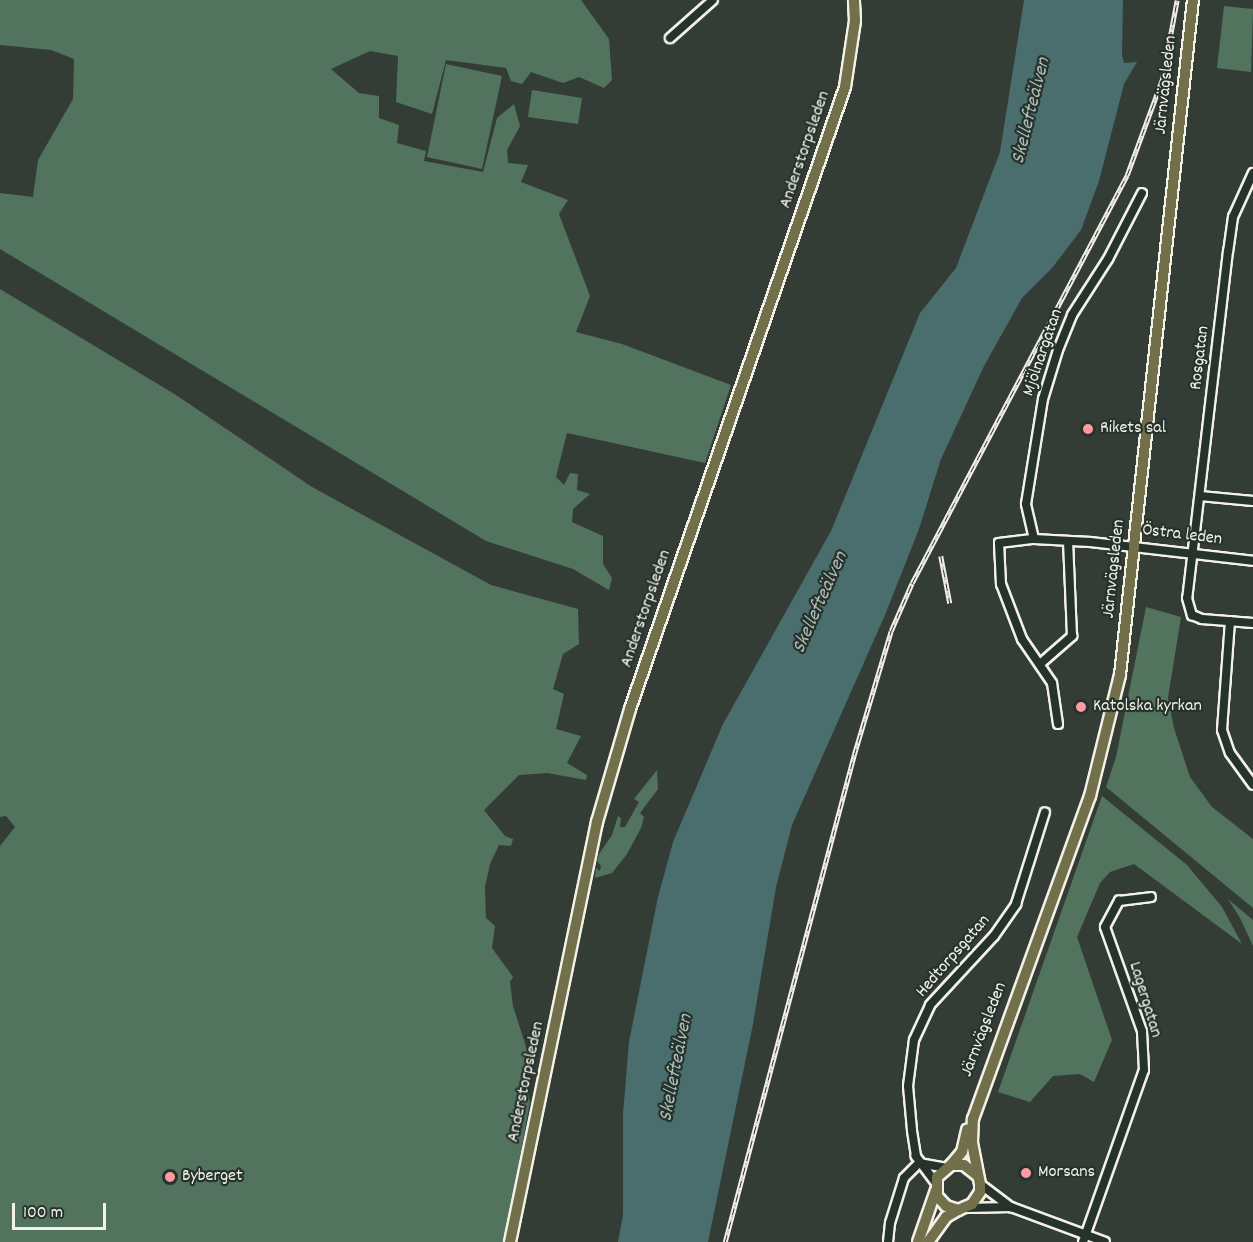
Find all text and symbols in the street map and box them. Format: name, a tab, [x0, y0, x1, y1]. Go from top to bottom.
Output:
street label: Järnvägsleden	[1151, 34, 1183, 136]
water label: Skellefteälven	[1007, 55, 1057, 167]
street label: Anderstorpsleden	[776, 88, 836, 212]
street label: Mjölnargatan	[1019, 307, 1069, 399]
street label: Rosgatan	[1186, 325, 1216, 391]
place label: Rikets sal	[1100, 418, 1166, 440]
marker: Rikets sal	[1081, 422, 1095, 436]
street label: Järnvägsleden	[1099, 518, 1131, 620]
street label: Östra leden	[1141, 520, 1223, 552]
street label: Anderstorpsleden	[617, 547, 677, 671]
water label: Skellefteälven	[788, 549, 854, 657]
place label: Katolska kyrkan	[1093, 696, 1202, 718]
marker: Katolska kyrkan	[1074, 700, 1088, 714]
street label: Hedtorpsgatan	[912, 911, 996, 1003]
street label: Lagergatan	[1122, 960, 1166, 1040]
street label: Järnvägsleden	[957, 980, 1013, 1080]
water label: Skellefteälven	[655, 1012, 699, 1124]
street label: Anderstorpsleden	[504, 1020, 550, 1144]
place label: Morsans	[1038, 1162, 1095, 1184]
place label: Byberget	[182, 1166, 243, 1188]
marker: Morsans	[1019, 1166, 1033, 1180]
marker: Byberget	[163, 1170, 177, 1184]
scale bar	[15, 1191, 110, 1229]
text: 100 m	[23, 1201, 63, 1226]

